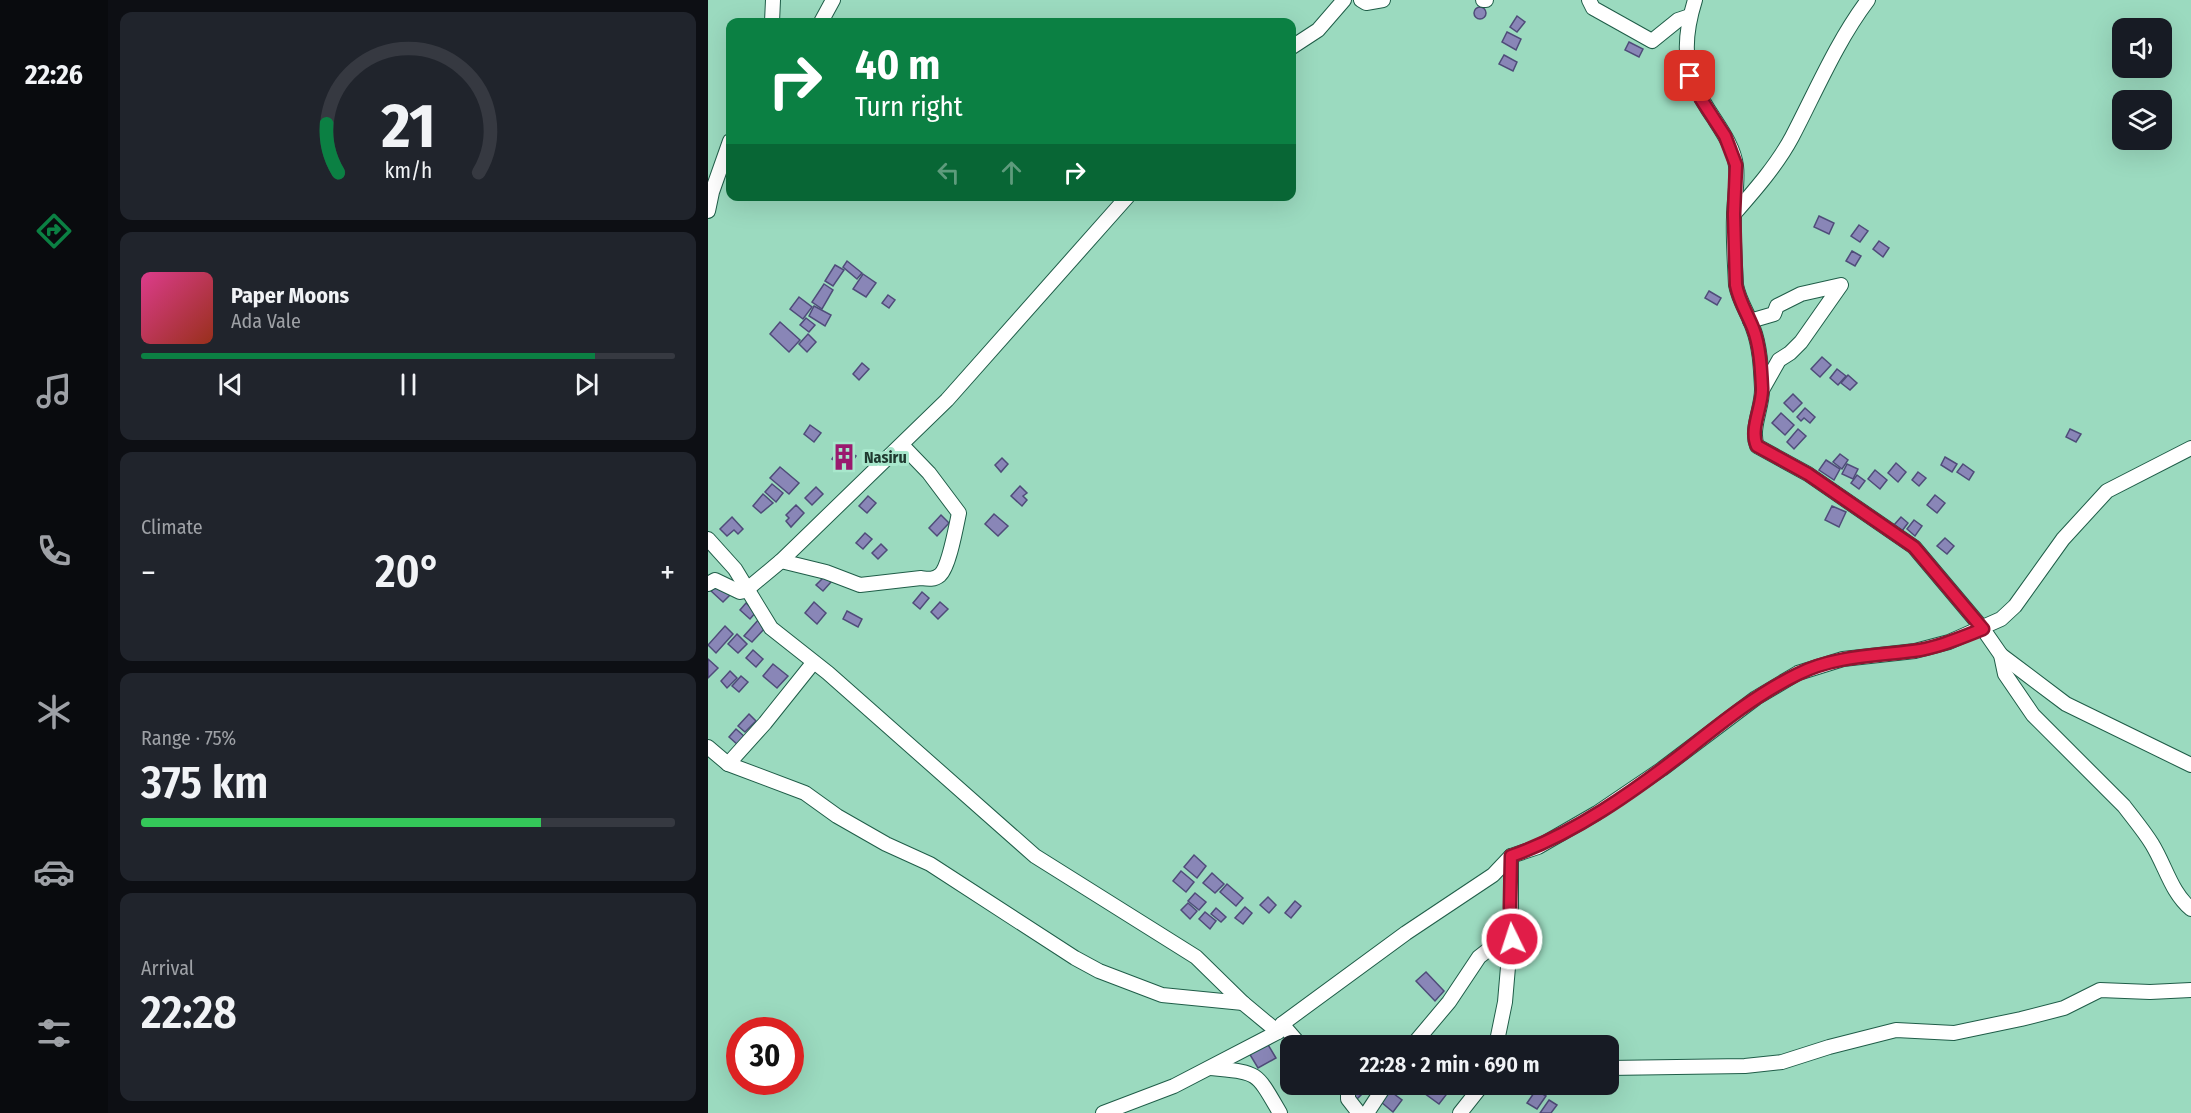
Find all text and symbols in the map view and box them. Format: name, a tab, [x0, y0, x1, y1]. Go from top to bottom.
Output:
map controls	[2112, 18, 2172, 150]
button: sound	[2112, 18, 2172, 78]
text: 40 m	[855, 40, 940, 90]
icon: right	[756, 42, 834, 120]
pin	[1664, 50, 1715, 101]
text: 22:26	[25, 59, 83, 91]
icon: arrive	[1673, 59, 1706, 92]
text: 21	[380, 89, 435, 164]
button: layers	[2112, 90, 2172, 150]
text: Turn right	[855, 91, 963, 123]
icon: left	[932, 156, 965, 189]
icon: ahead	[995, 156, 1028, 189]
icon: right	[1058, 156, 1091, 189]
text: km/h	[384, 158, 432, 184]
icon: directions	[33, 210, 75, 252]
text: Paper Moons	[231, 282, 349, 309]
text: Ada Vale	[231, 309, 301, 333]
icon: previous	[214, 368, 247, 401]
icon: pause	[392, 368, 425, 401]
icon: next	[570, 368, 603, 401]
icon: music	[33, 370, 75, 412]
building icon: Nasiru	[829, 442, 859, 472]
place label: Nasiru	[864, 448, 907, 467]
text: Climate	[141, 515, 203, 539]
icon: phone	[33, 530, 75, 572]
text: 20°	[375, 545, 441, 599]
text: −	[141, 553, 156, 593]
text: +	[660, 553, 675, 593]
icon: climate	[33, 691, 75, 733]
text: Range · 75%	[141, 726, 236, 750]
text: 375 km	[141, 756, 269, 810]
icon: car	[33, 851, 75, 893]
position arrow	[1480, 907, 1544, 971]
text: Arrival	[141, 956, 194, 980]
text: 22:28	[141, 986, 237, 1040]
icon: filters	[33, 1012, 75, 1054]
speed limit sign: 30	[726, 1017, 804, 1095]
text: 22:28 · 2 min · 690 m	[1359, 1051, 1540, 1078]

